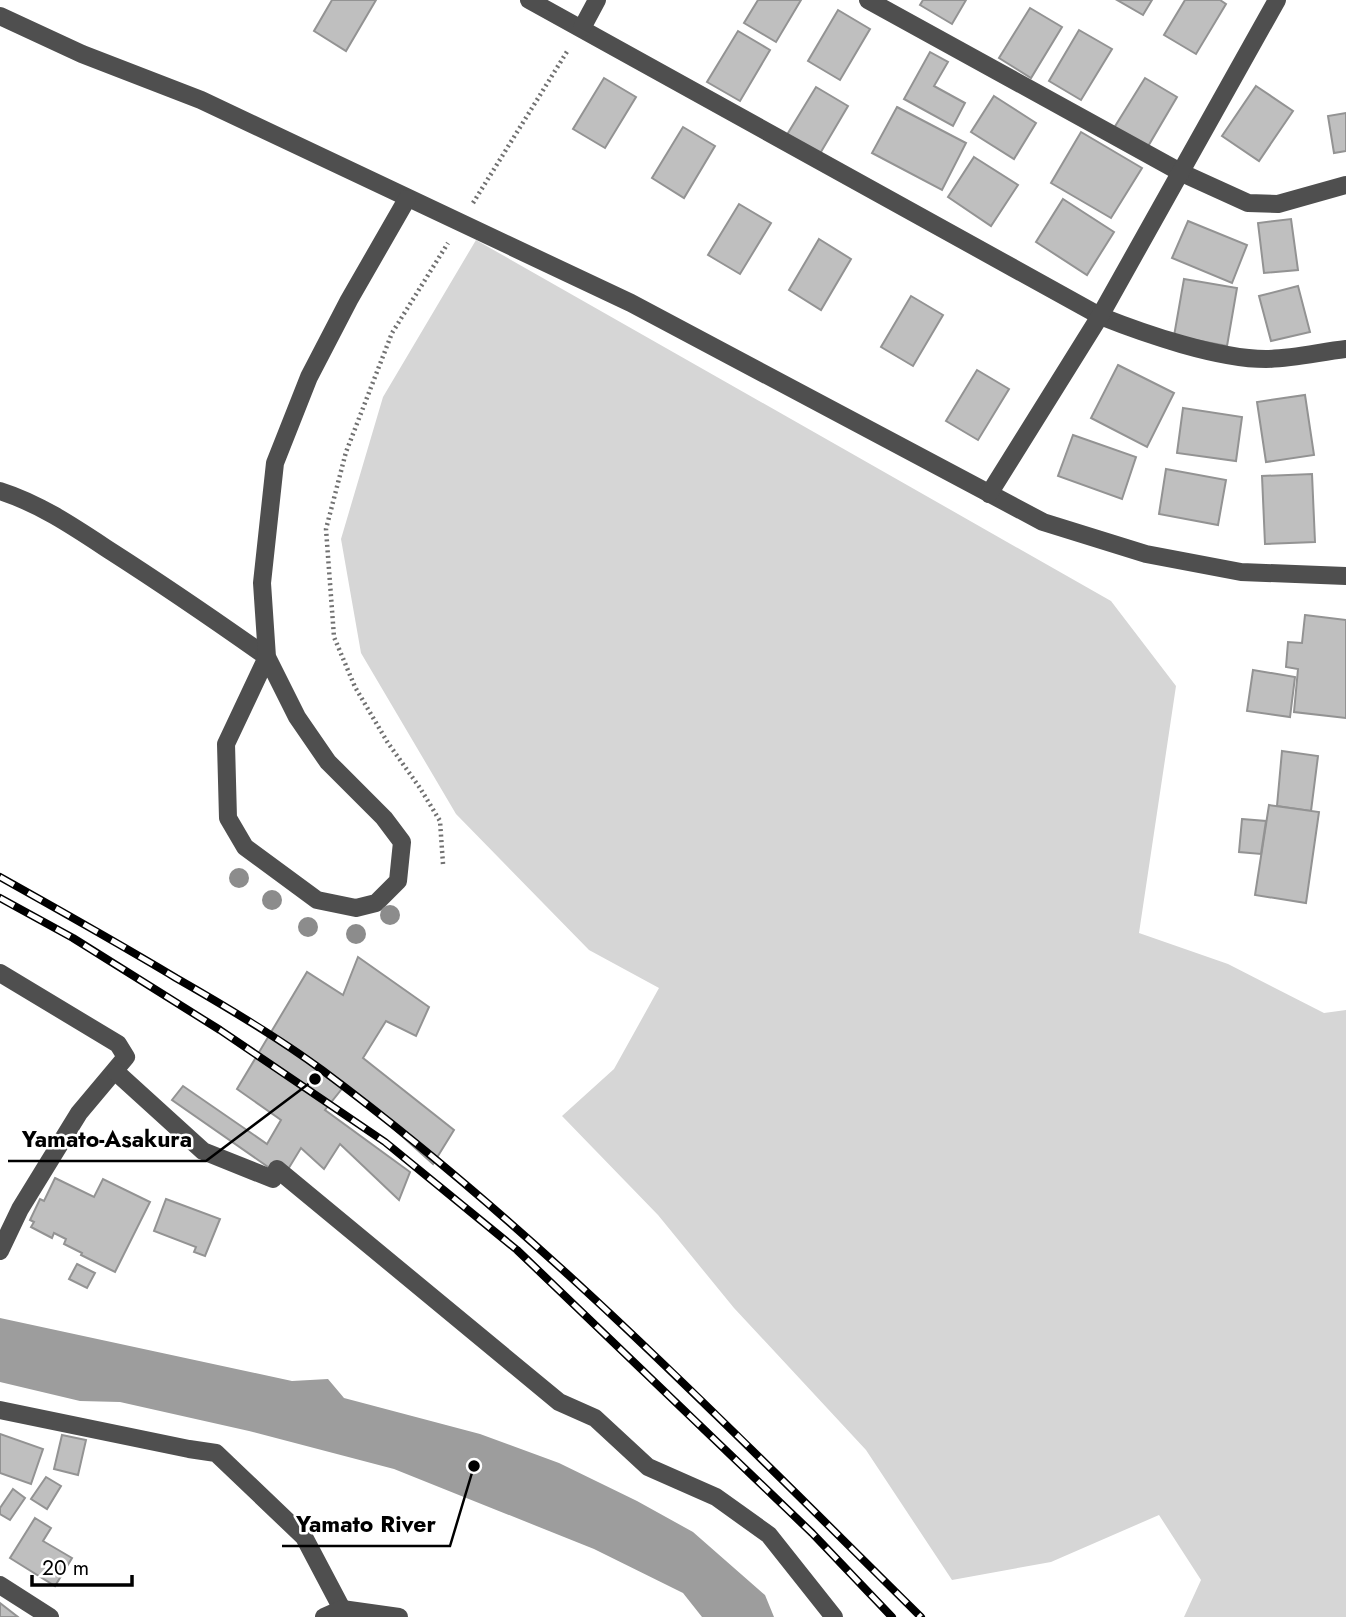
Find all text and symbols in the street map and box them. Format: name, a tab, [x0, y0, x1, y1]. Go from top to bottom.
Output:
callout: Yamato-Asakura	[8, 1117, 206, 1161]
text: Yamato-Asakura	[21, 1122, 192, 1156]
callout: Yamato River	[282, 1502, 450, 1546]
text: Yamato River	[295, 1507, 437, 1541]
scale bar	[32, 1544, 131, 1588]
text: 20 m	[42, 1553, 89, 1583]

